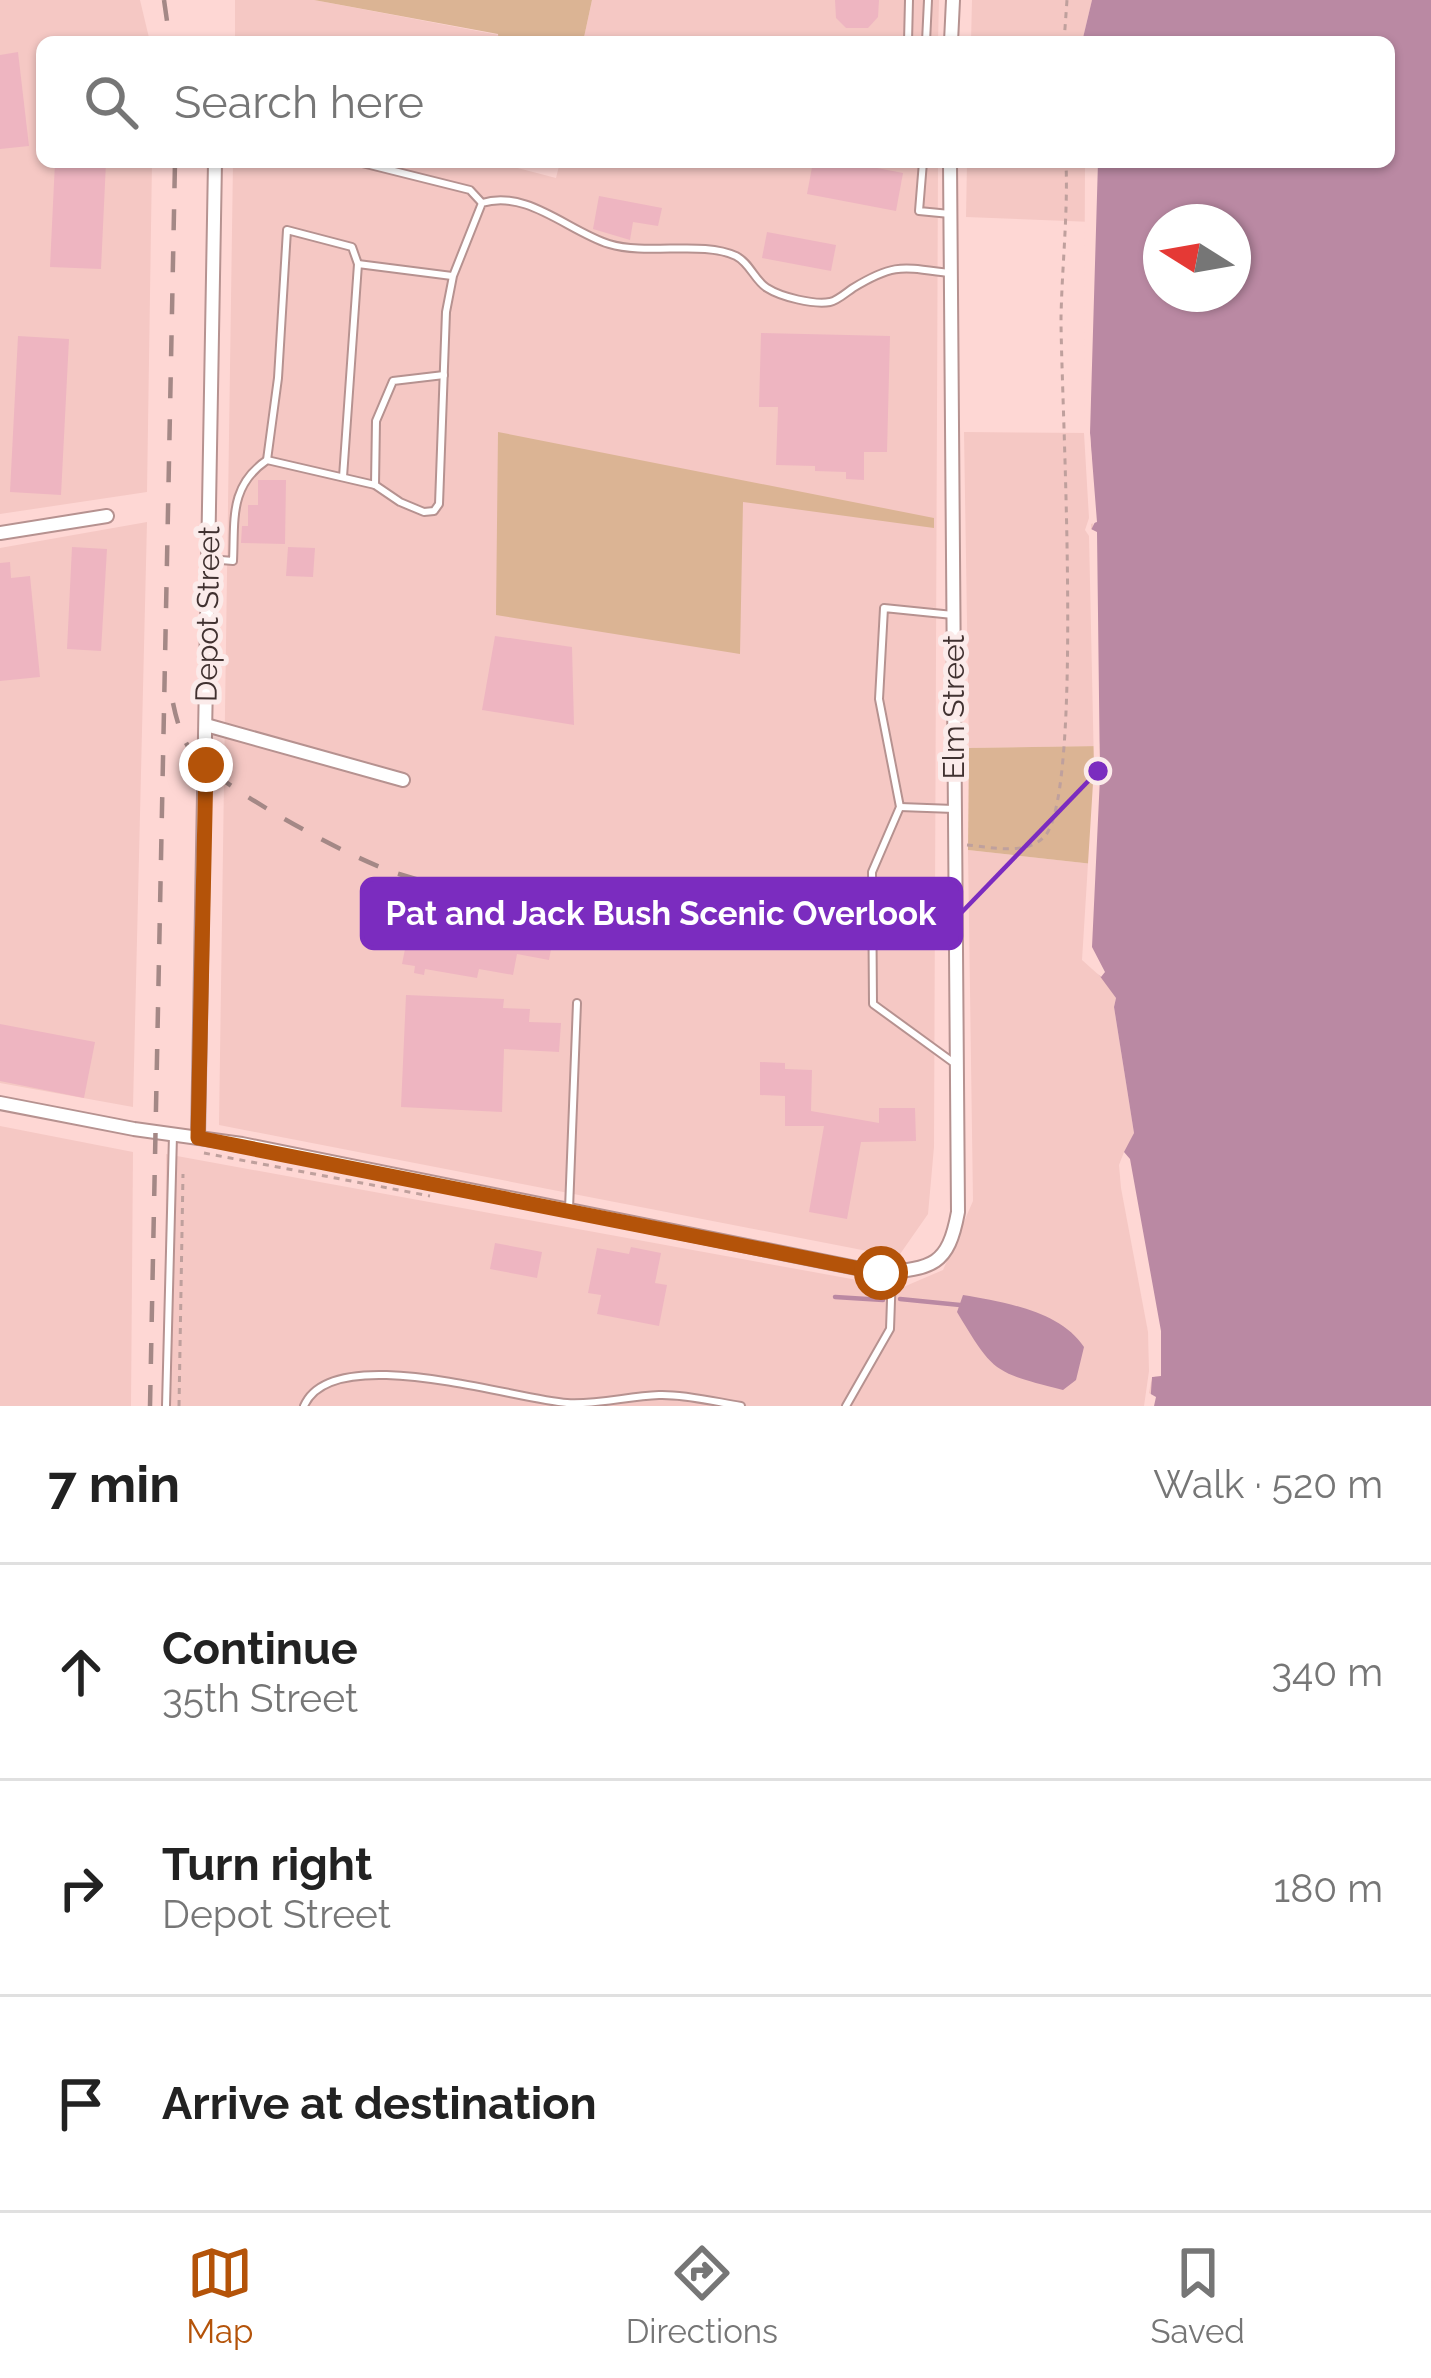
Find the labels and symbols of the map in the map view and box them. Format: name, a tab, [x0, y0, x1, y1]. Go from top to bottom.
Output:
north arrow	[1143, 204, 1251, 312]
street label: Depot Street	[188, 526, 227, 702]
street label: Elm Street	[936, 635, 971, 779]
route end	[179, 738, 233, 792]
callout: Pat and Jack Bush Scenic Overlook	[362, 879, 961, 948]
text: Pat and Jack Bush Scenic Overlook	[386, 894, 937, 933]
route start	[854, 1246, 908, 1300]

